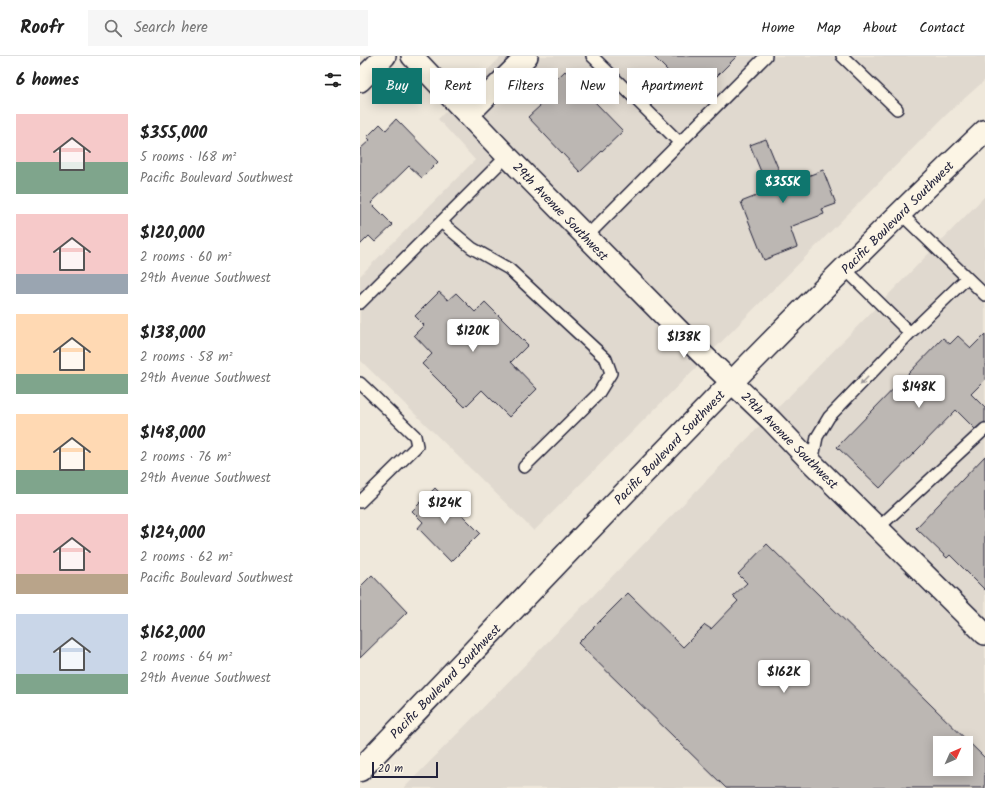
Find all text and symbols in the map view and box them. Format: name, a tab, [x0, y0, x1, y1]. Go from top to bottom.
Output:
search box	[88, 10, 368, 46]
text: Roofr	[20, 13, 64, 43]
text: Search here	[134, 16, 208, 40]
icon: search	[102, 17, 124, 39]
text: Home	[761, 17, 795, 39]
text: Map	[817, 17, 841, 39]
text: About	[863, 17, 897, 39]
text: Contact	[919, 17, 965, 39]
text: 6 homes	[16, 67, 79, 94]
chip: Buy	[372, 68, 422, 104]
chip: Rent	[430, 68, 486, 104]
chip: Filters	[494, 68, 558, 104]
chip: New	[566, 68, 619, 104]
chip: Apartment	[627, 68, 717, 104]
icon: filters	[322, 69, 344, 91]
text: $355,000	[140, 120, 207, 147]
icon: home	[48, 130, 96, 178]
text: 5 rooms · 168 m²	[140, 147, 236, 168]
street label: Pacific Boulevard Southwest	[836, 156, 960, 280]
street label: 29th Avenue Southwest	[507, 158, 614, 267]
text: Pacific Boulevard Southwest	[140, 168, 293, 189]
pin: $355K	[755, 170, 811, 204]
text: $355K	[765, 172, 801, 193]
text: $120,000	[140, 220, 204, 247]
icon: home	[48, 230, 96, 278]
text: 2 rooms · 60 m²	[140, 247, 232, 268]
text: 29th Avenue Southwest	[140, 268, 271, 289]
pin: $120K	[445, 319, 501, 353]
text: $138,000	[140, 320, 205, 347]
text: $120K	[456, 321, 490, 342]
pin: $138K	[656, 325, 712, 359]
text: $138K	[667, 327, 701, 348]
icon: home	[48, 330, 96, 378]
text: 2 rooms · 58 m²	[140, 347, 233, 368]
text: 29th Avenue Southwest	[140, 368, 271, 389]
pin: $148K	[891, 375, 947, 409]
one-way arrow	[859, 376, 868, 386]
text: $148K	[902, 377, 936, 398]
street label: Pacific Boulevard Southwest	[609, 385, 731, 510]
street label: 29th Avenue Southwest	[735, 387, 843, 495]
text: $148,000	[140, 420, 205, 447]
icon: home	[48, 430, 96, 478]
text: 2 rooms · 76 m²	[140, 447, 231, 468]
text: 29th Avenue Southwest	[140, 468, 271, 489]
pin: $124K	[417, 491, 473, 525]
text: $124K	[428, 493, 462, 514]
text: $124,000	[140, 520, 205, 547]
icon: home	[48, 530, 96, 578]
text: 2 rooms · 62 m²	[140, 547, 233, 568]
text: Pacific Boulevard Southwest	[140, 568, 293, 589]
street label: Pacific Boulevard Southwest	[385, 619, 507, 744]
text: $162,000	[140, 620, 205, 647]
icon: home	[48, 630, 96, 678]
text: 2 rooms · 64 m²	[140, 647, 232, 668]
pin: $162K	[756, 660, 812, 694]
text: $162K	[767, 662, 801, 683]
text: 29th Avenue Southwest	[140, 668, 271, 689]
north arrow	[933, 736, 973, 776]
map controls	[933, 736, 973, 776]
scale bar	[372, 760, 438, 779]
text: 20 m	[378, 760, 403, 778]

